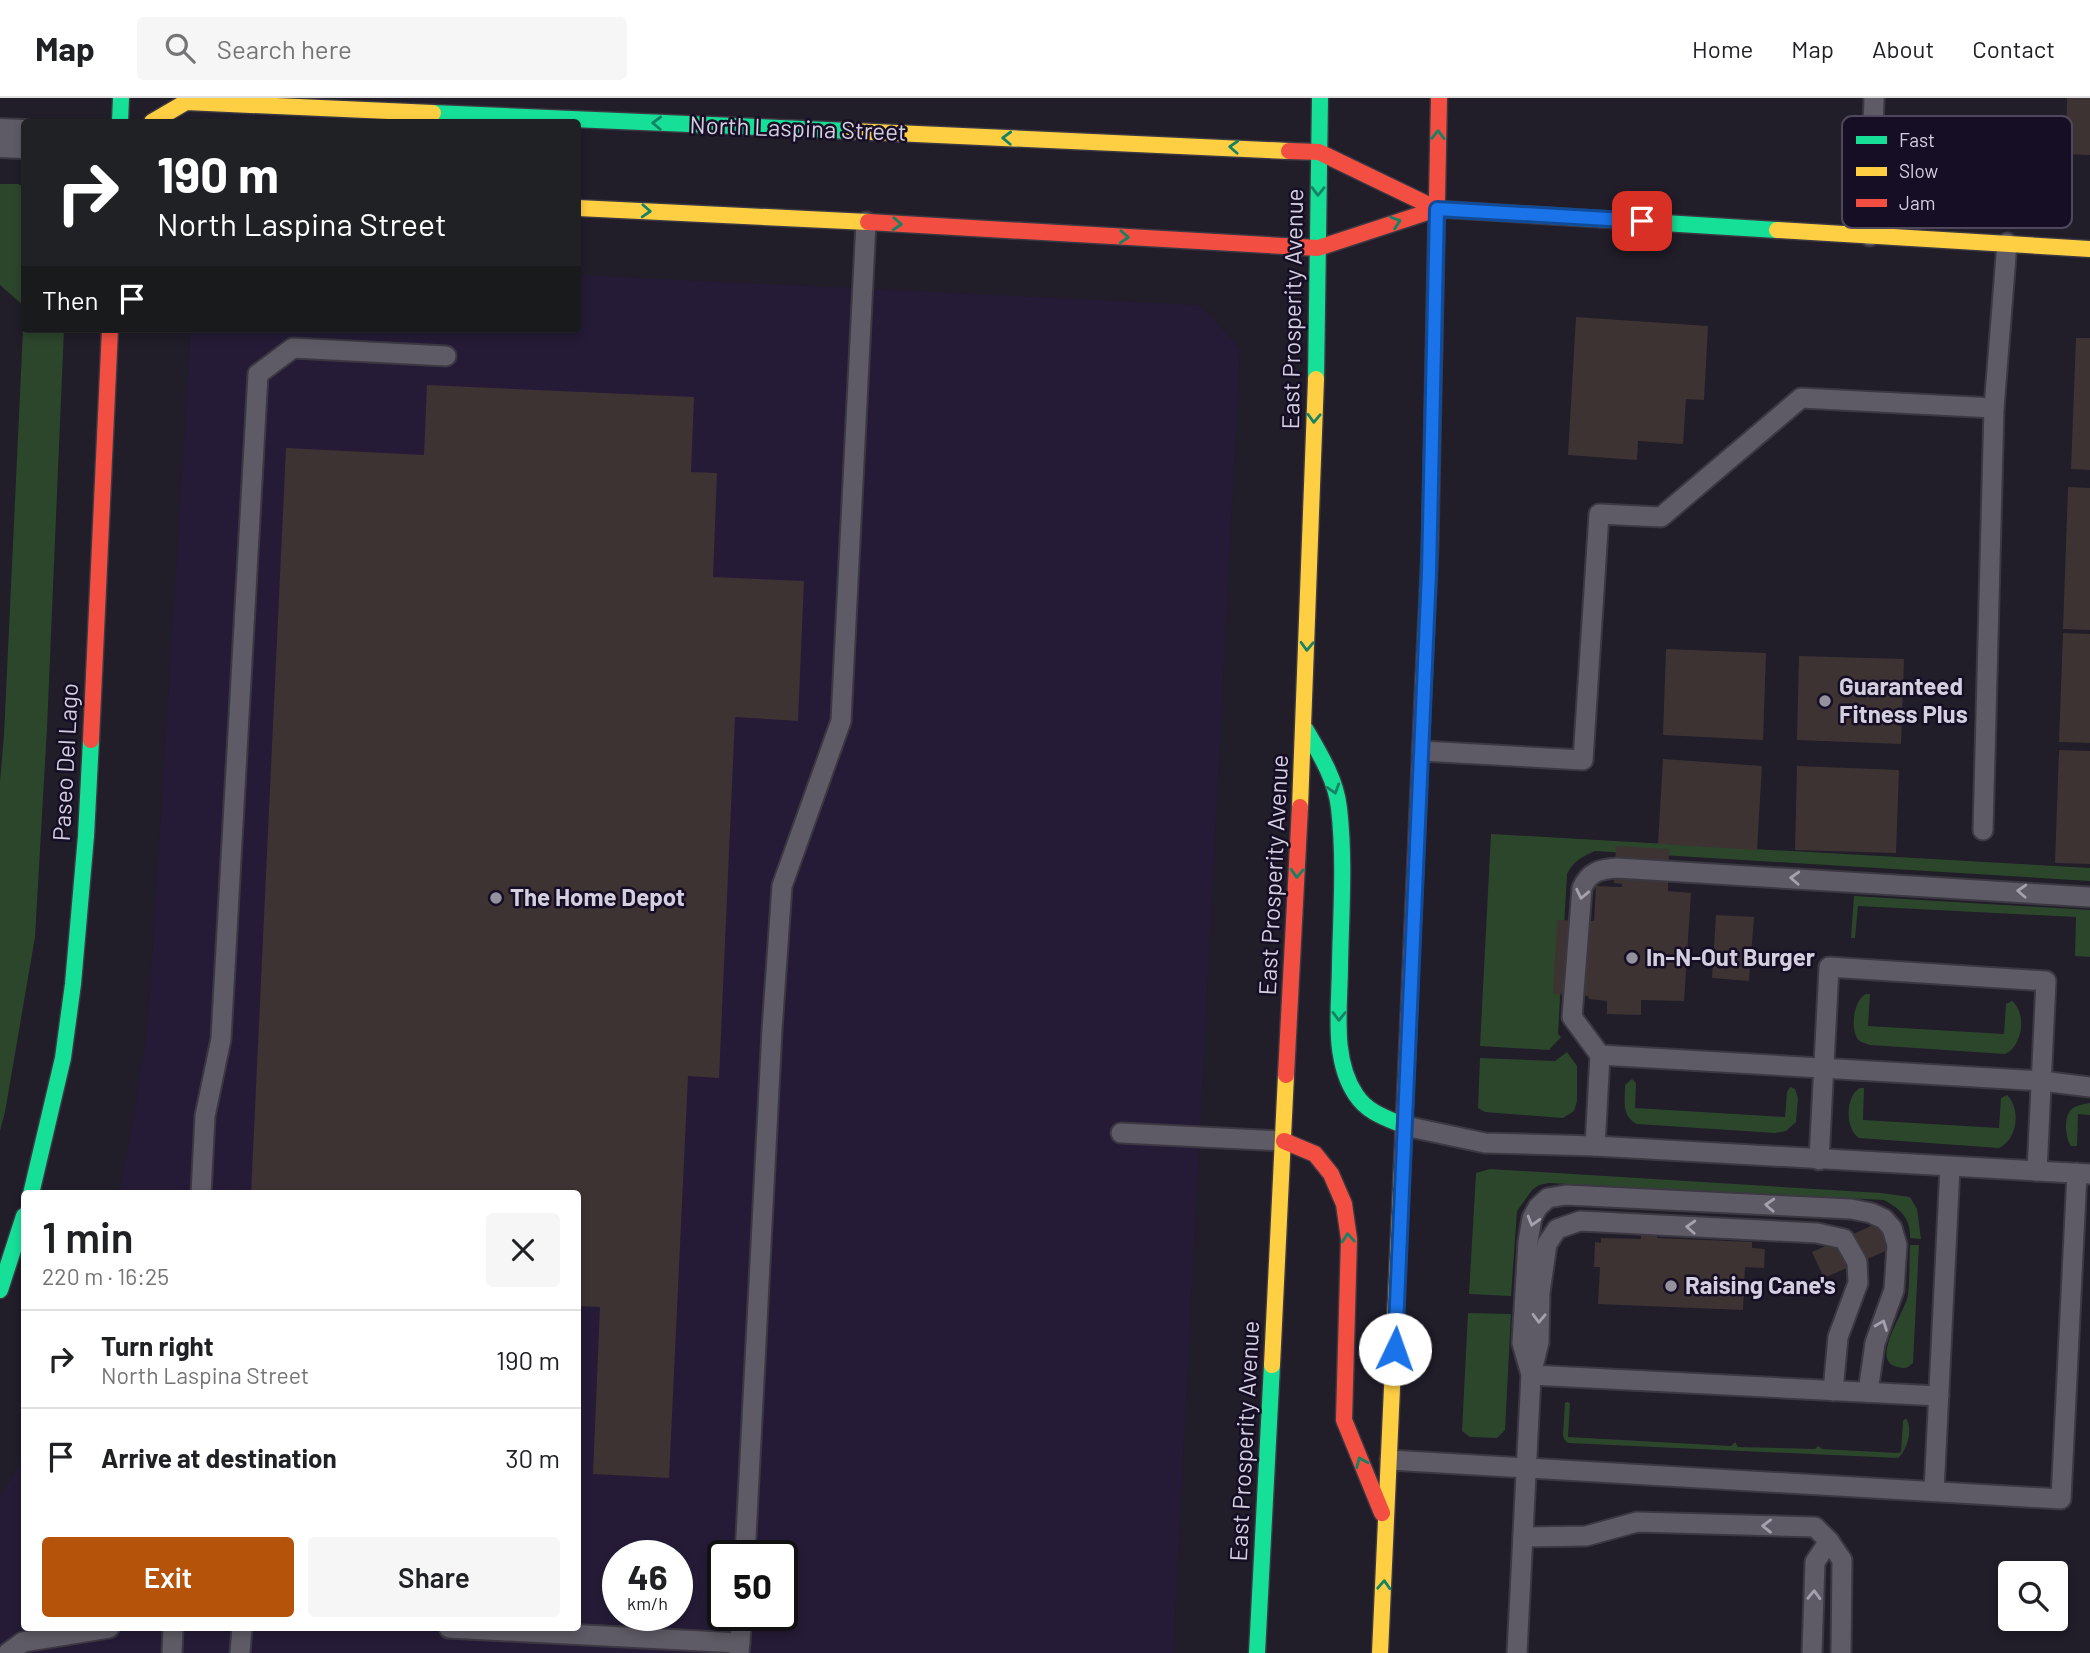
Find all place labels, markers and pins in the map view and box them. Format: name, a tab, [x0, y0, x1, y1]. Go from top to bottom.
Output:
pin	[1612, 191, 1672, 251]
place label: Guaranteed Fitness Plus	[1839, 671, 1968, 728]
marker: Guaranteed Fitness Plus	[1817, 693, 1833, 709]
place label: The Home Depot	[510, 882, 685, 911]
marker: The Home Depot	[488, 890, 504, 906]
place label: In-N-Out Burger	[1646, 942, 1815, 971]
marker: In-N-Out Burger	[1624, 950, 1640, 966]
place label: Raising Cane's	[1685, 1270, 1836, 1299]
marker: Raising Cane's	[1663, 1278, 1679, 1294]

